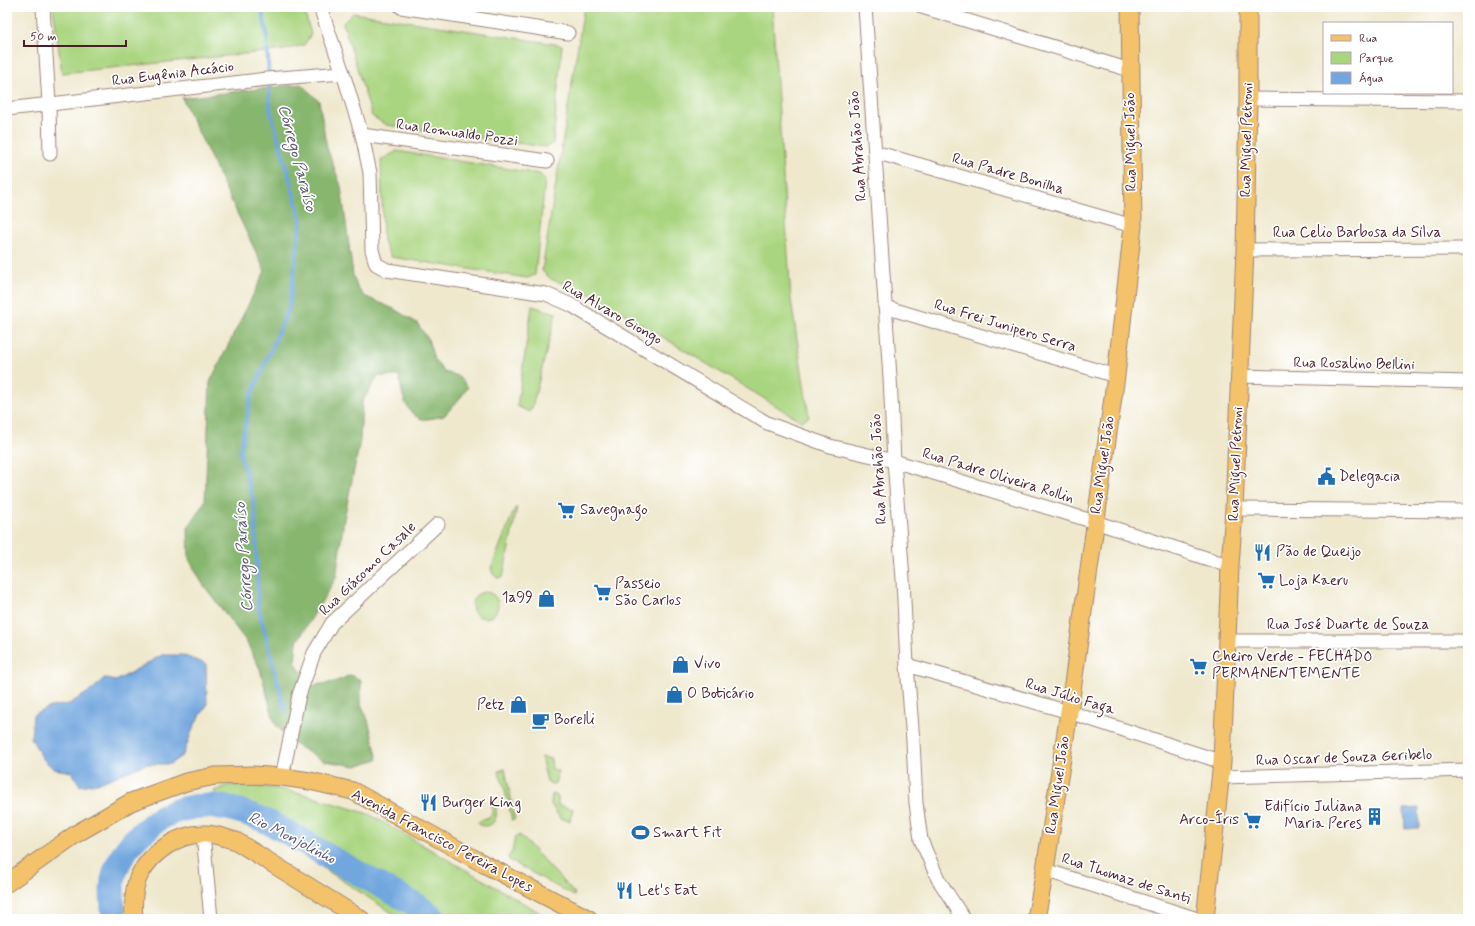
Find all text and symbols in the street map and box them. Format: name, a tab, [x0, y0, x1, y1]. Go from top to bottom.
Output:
scale bar	[24, 22, 126, 48]
legend	[1323, 22, 1453, 94]
text: 50 m	[30, 29, 57, 45]
text: Rua	[1359, 31, 1377, 47]
text: Parque	[1359, 51, 1394, 67]
street label: Rua Eugênia Accácio	[111, 57, 235, 91]
text: Água	[1359, 71, 1383, 87]
street label: Rua Miguel Petroni	[1236, 82, 1259, 198]
street label: Rua Abrahão João	[844, 90, 872, 202]
street label: Rua Miguel João	[1120, 92, 1143, 192]
water label: Córrego Paraíso	[271, 102, 322, 215]
street label: Rua Romualdo Pozzi	[395, 115, 519, 151]
street label: Rua Padre Bonilha	[950, 148, 1067, 200]
street label: Rua Celio Barbosa da Silva	[1273, 223, 1442, 243]
street label: Rua Alvaro Giongo	[558, 276, 666, 351]
street label: Rua Frei Junipero Serra	[931, 295, 1079, 357]
street label: Rua Rosalino Bellini	[1293, 353, 1415, 375]
street label: Rua Miguel Petroni	[1224, 406, 1249, 522]
street label: Rua Abrahão João	[866, 413, 892, 525]
street label: Rua Miguel João	[1086, 415, 1121, 516]
street label: Rua Padre Oliveira Rollin	[920, 443, 1076, 509]
public building icon: Delegacia	[1316, 467, 1336, 487]
place label: Delegacia	[1339, 467, 1400, 488]
water label: Córrego Paraíso	[230, 500, 260, 613]
supermarket icon: Savegnago	[557, 500, 577, 520]
place label: Savegnago	[580, 500, 648, 521]
street label: Rua Giácomo Casale	[315, 517, 421, 621]
restaurant icon: Pão de Queijo	[1253, 542, 1273, 562]
place label: Pão de Queijo	[1276, 542, 1361, 562]
supermarket icon: Loja Kaeru	[1256, 571, 1276, 591]
place label: Loja Kaeru	[1279, 571, 1348, 591]
place label: Passeio São Carlos	[615, 574, 681, 611]
supermarket icon: Passeio São Carlos	[592, 583, 612, 603]
place label: 1a99	[502, 588, 533, 608]
shop icon: 1a99	[536, 588, 556, 608]
street label: Rua José Duarte de Souza	[1267, 615, 1429, 635]
place label: Cheiro Verde - FECHADO PERMANENTEMENTE	[1212, 647, 1372, 684]
shop icon: Vivo	[671, 654, 691, 674]
place label: Vivo	[694, 654, 721, 674]
supermarket icon: Cheiro Verde - FECHADO PERMANENTEMENTE	[1189, 656, 1209, 676]
street label: Rua Júlio Faga	[1022, 674, 1118, 721]
shop icon: O Boticário	[664, 684, 684, 704]
place label: O Boticário	[687, 684, 754, 704]
place label: Petz	[477, 695, 505, 715]
shop icon: Petz	[508, 695, 528, 715]
cafe icon: Borelli	[531, 710, 551, 730]
place label: Borelli	[554, 710, 595, 730]
street label: Rua Miguel João	[1041, 735, 1076, 836]
street label: Rua Oscar de Souza Geribelo	[1255, 745, 1433, 771]
street label: Avenida Francisco Pereira Lopes	[348, 785, 537, 898]
restaurant icon: Burger King	[419, 793, 439, 813]
place label: Burger King	[442, 793, 521, 814]
place label: Edifício Juliana Maria Peres	[1264, 797, 1362, 834]
building icon: Edifício Juliana Maria Peres	[1365, 806, 1385, 826]
water label: Rio Monjolinho	[245, 807, 340, 870]
place label: Arco-Íris	[1179, 809, 1239, 830]
supermarket icon: Arco-Íris	[1242, 810, 1262, 830]
sports icon: Smart Fit	[630, 823, 650, 843]
place label: Smart Fit	[653, 823, 722, 843]
street label: Rua Thomaz de Santi	[1059, 849, 1193, 909]
restaurant icon: Let's Eat	[615, 881, 635, 901]
place label: Let's Eat	[638, 881, 698, 901]

